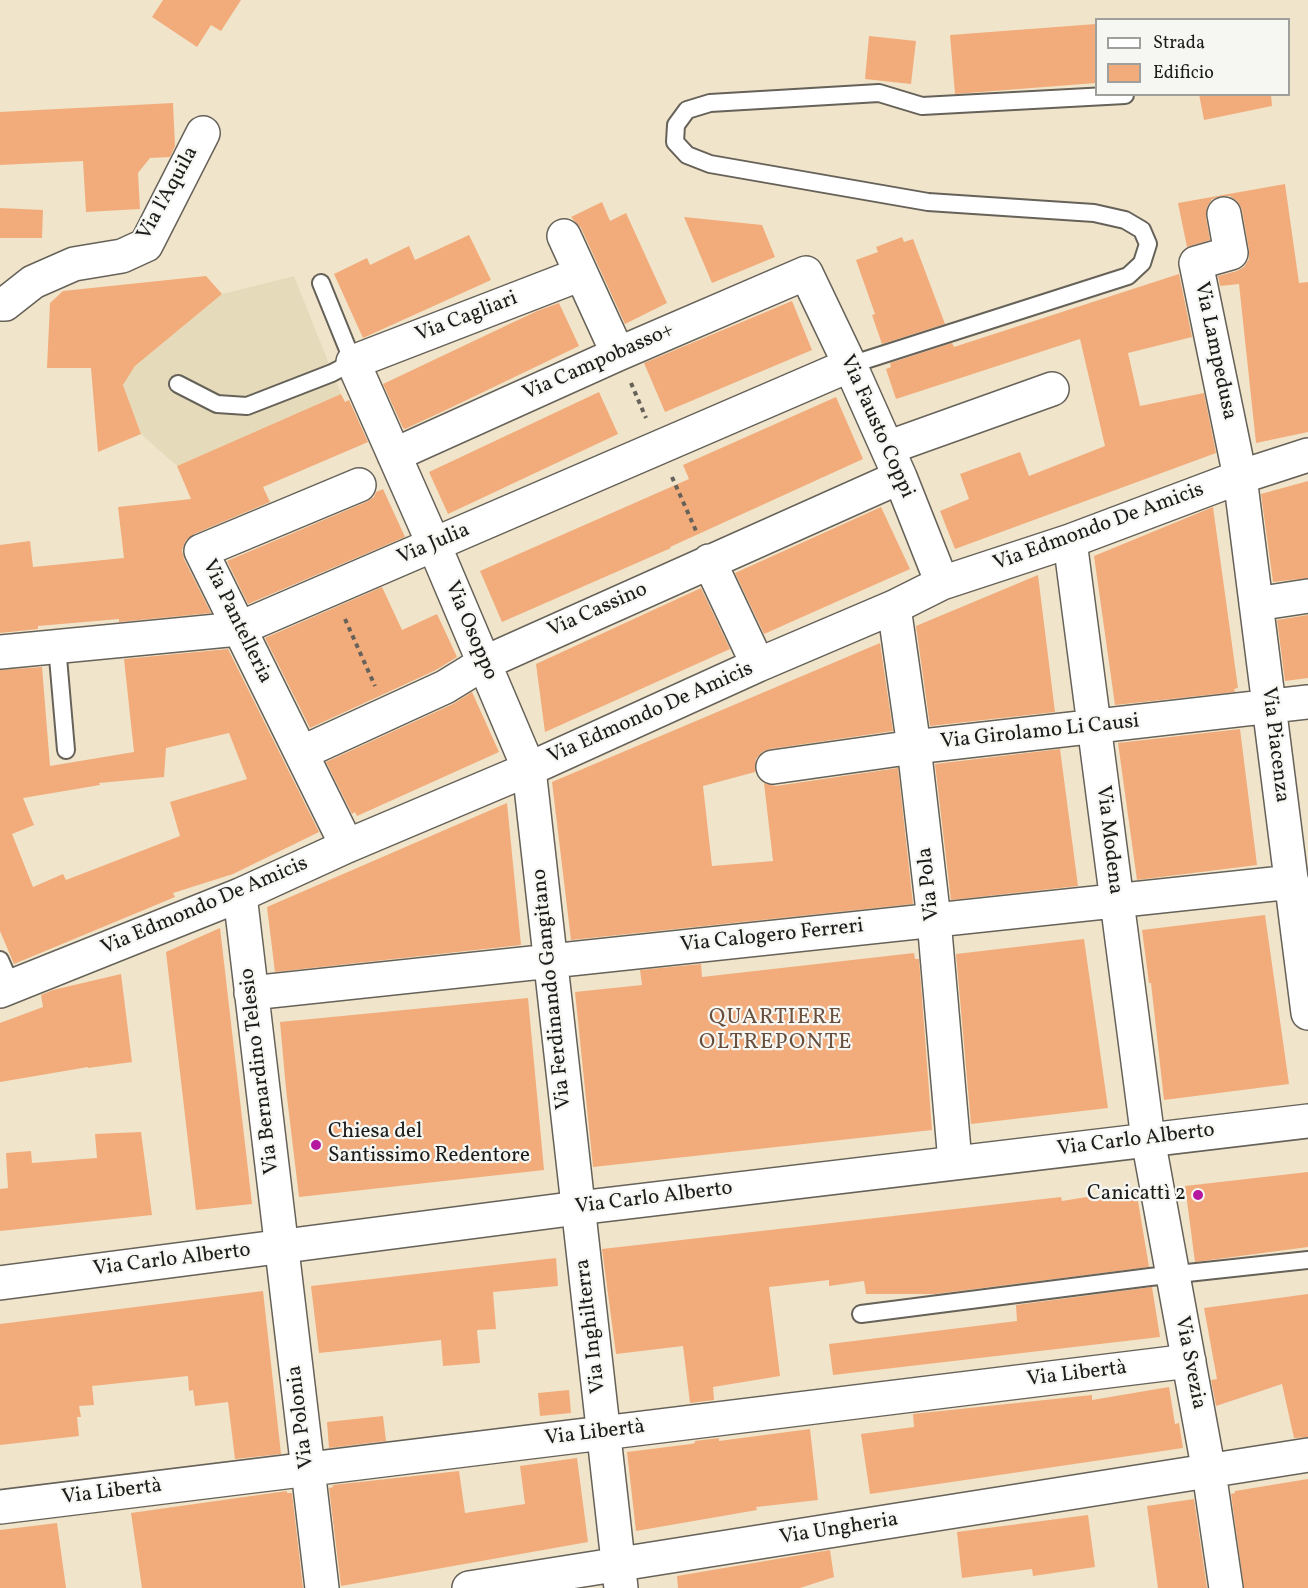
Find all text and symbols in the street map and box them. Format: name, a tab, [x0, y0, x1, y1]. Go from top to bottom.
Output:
legend	[1095, 18, 1290, 96]
text: Strada	[1153, 31, 1205, 56]
text: Edificio	[1153, 61, 1214, 86]
street label: Via l'Aquila	[133, 143, 205, 245]
street label: Via Lampedusa	[1187, 280, 1241, 422]
street label: Via Cagliari	[412, 287, 522, 349]
street label: Via Campobasso+	[520, 318, 678, 408]
street label: Via Fausto Coppi	[833, 351, 919, 503]
street label: Via Edmondo De Amicis	[990, 478, 1208, 578]
street label: Via Julia	[394, 519, 474, 571]
street label: Via Pantelleria	[195, 556, 277, 688]
street label: Via Osoppo	[438, 578, 502, 684]
street label: Via Cassino	[544, 578, 652, 644]
street label: Via Edmondo De Amicis	[544, 657, 758, 771]
street label: Via Piacenza	[1254, 686, 1294, 804]
street label: Via Girolamo Li Causi	[939, 710, 1141, 756]
street label: Via Modena	[1089, 784, 1127, 896]
street label: Via Pola	[914, 846, 946, 922]
street label: Via Edmondo De Amicis	[98, 852, 312, 962]
street label: Via Ferdinando Gangitano	[528, 868, 578, 1110]
street label: Via Calogero Ferreri	[679, 915, 865, 959]
street label: Via Bernardino Telesio	[236, 966, 286, 1176]
district label: QUARTIERE OLTREPONTE	[699, 1006, 853, 1058]
street label: Via Carlo Alberto	[1056, 1119, 1216, 1163]
place label: Chiesa del Santissimo Redentore	[328, 1120, 530, 1170]
marker: Chiesa del Santissimo Redentore	[309, 1138, 323, 1152]
street label: Via Carlo Alberto	[574, 1177, 734, 1221]
place label: Canicattì 2	[1087, 1182, 1186, 1208]
marker: Canicattì 2	[1191, 1188, 1205, 1202]
street label: Via Carlo Alberto	[92, 1239, 252, 1283]
street label: Via Inghilterra	[571, 1257, 613, 1395]
street label: Via Svezia	[1168, 1314, 1210, 1412]
street label: Via Libertà	[1026, 1356, 1128, 1394]
street label: Via Polonia	[283, 1364, 321, 1470]
street label: Via Libertà	[544, 1415, 646, 1453]
street label: Via Libertà	[61, 1474, 163, 1512]
street label: Via Ungheria	[778, 1508, 900, 1552]

